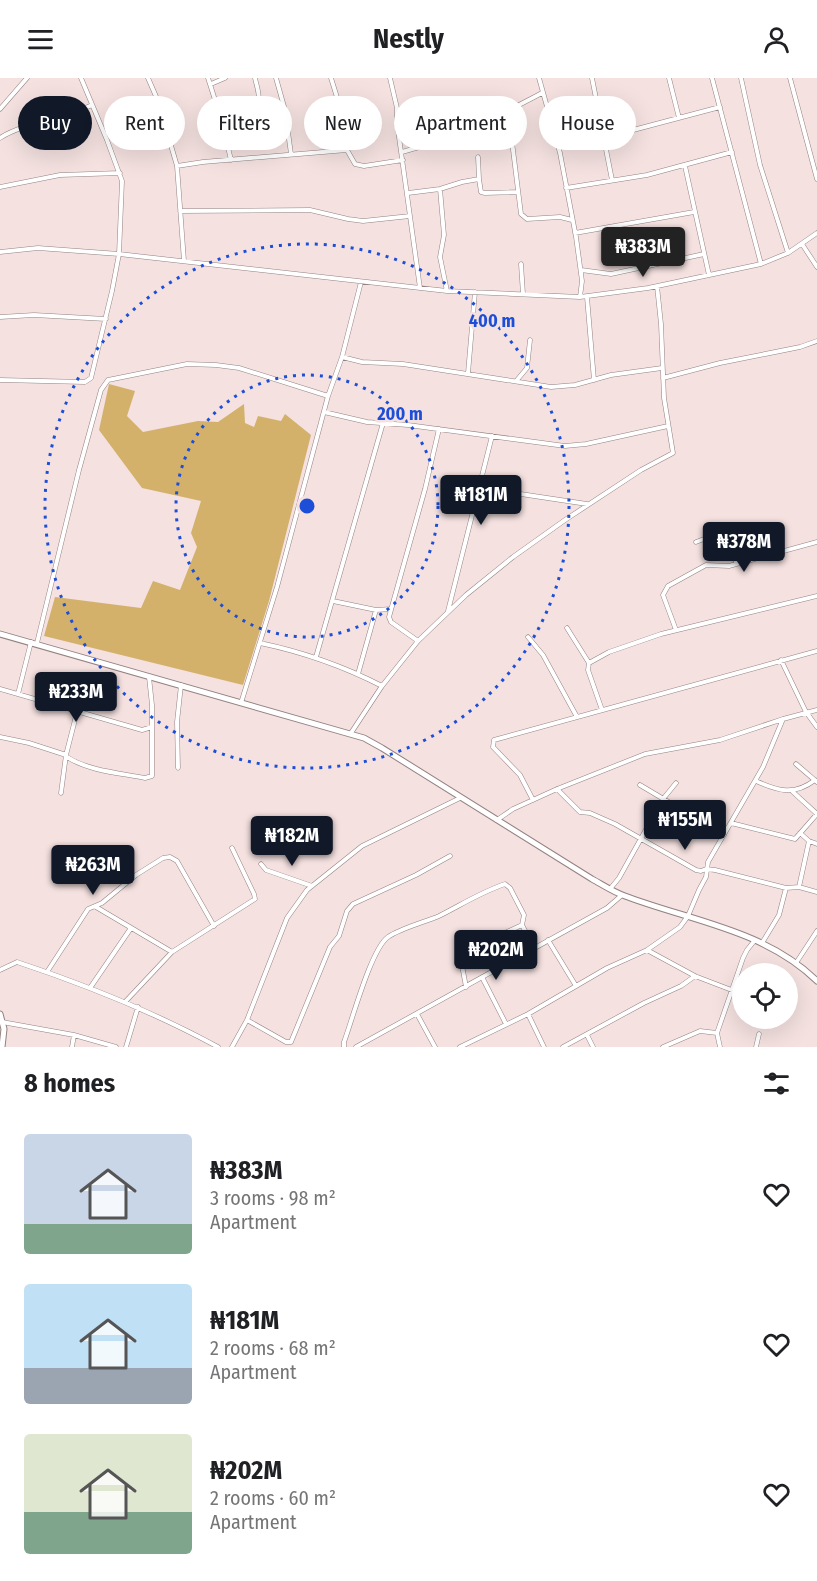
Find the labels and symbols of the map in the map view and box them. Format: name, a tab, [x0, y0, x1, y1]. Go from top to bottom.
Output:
pin: ₦383M	[601, 227, 685, 278]
text: 400 m	[469, 310, 515, 332]
text: 200 m	[376, 403, 423, 425]
pin: ₦181M	[439, 475, 523, 526]
centre of rings	[297, 496, 317, 516]
pin: ₦378M	[702, 522, 786, 573]
pin: ₦233M	[34, 672, 118, 723]
pin: ₦155M	[643, 800, 727, 851]
pin: ₦182M	[250, 816, 334, 867]
pin: ₦263M	[51, 845, 135, 896]
pin: ₦202M	[454, 930, 538, 981]

